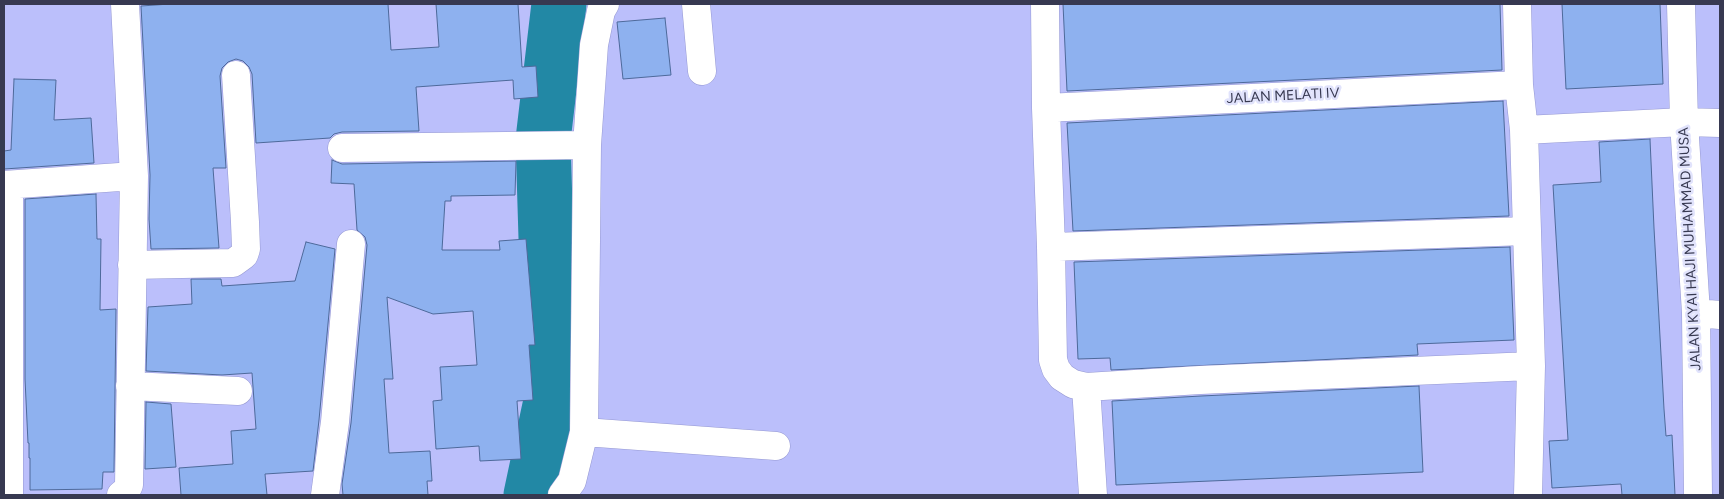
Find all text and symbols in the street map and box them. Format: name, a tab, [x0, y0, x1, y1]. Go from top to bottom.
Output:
street label: JALAN MELATI IV	[1226, 85, 1340, 107]
street label: JALAN KYAI HAJI MUHAMMAD MUSA	[1675, 127, 1705, 371]

